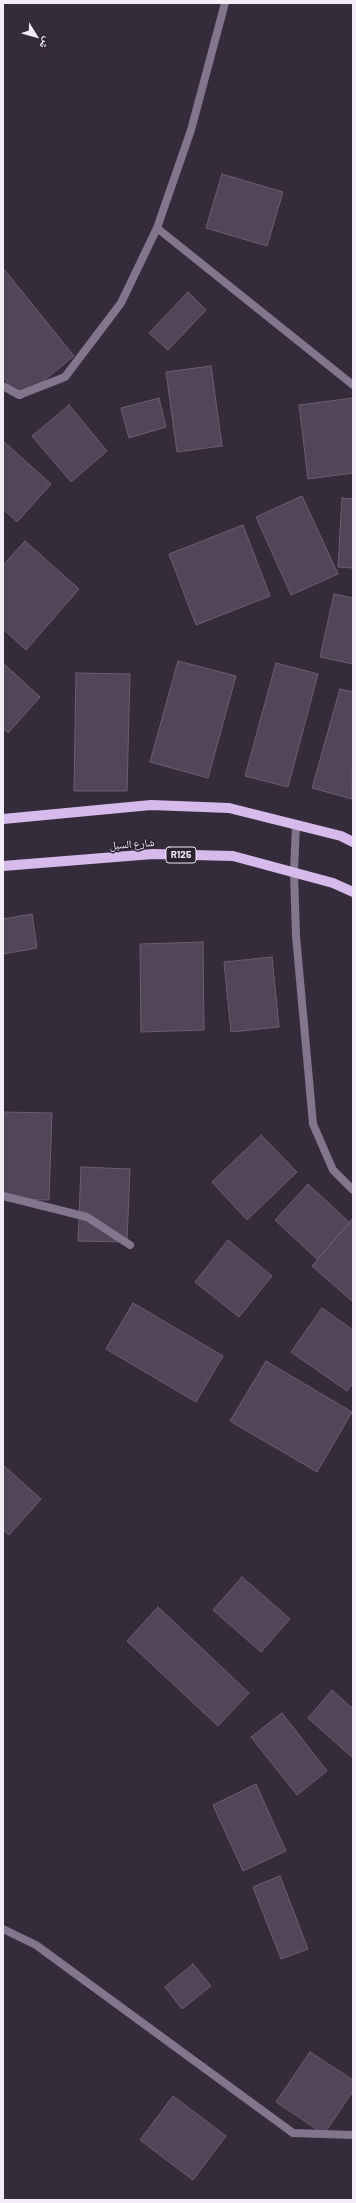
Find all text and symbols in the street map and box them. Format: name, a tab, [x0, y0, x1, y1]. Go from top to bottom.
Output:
north arrow	[16, 16, 56, 56]
text: ش	[37, 35, 55, 52]
street label: شارع السبل	[109, 836, 155, 852]
road number: R125	[166, 847, 196, 863]

